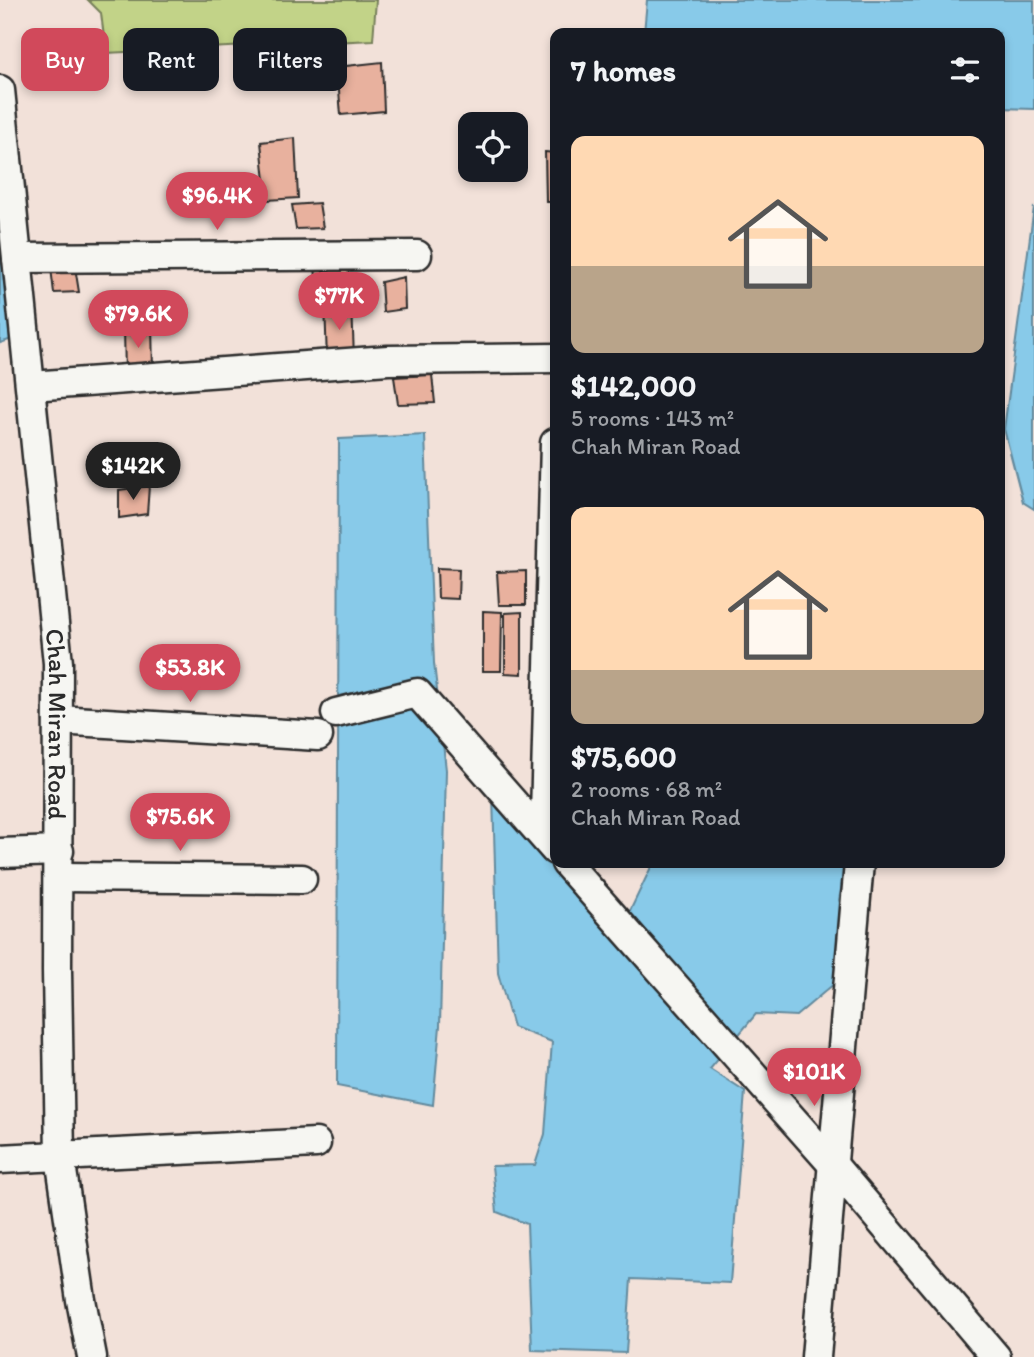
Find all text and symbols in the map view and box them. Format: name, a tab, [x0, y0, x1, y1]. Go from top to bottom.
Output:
chip: Buy	[21, 28, 109, 91]
chip: Rent	[123, 28, 219, 91]
chip: Filters	[233, 28, 347, 91]
icon: filters	[946, 51, 984, 89]
text: 7 homes	[571, 52, 676, 89]
map controls	[458, 112, 528, 182]
button: locate	[458, 112, 528, 182]
pin: $96.4K	[160, 173, 274, 232]
text: $96.4K	[182, 181, 252, 209]
icon: home	[715, 181, 841, 307]
pin: $77K	[298, 272, 380, 332]
text: $77K	[314, 281, 364, 309]
pin: $79.6K	[81, 290, 195, 350]
text: $79.6K	[104, 299, 172, 327]
text: $142,000	[571, 367, 697, 404]
text: 5 rooms · 143 m²	[571, 404, 734, 432]
text: Chah Miran Road	[571, 432, 740, 460]
pin: $142K	[84, 442, 182, 502]
text: $142K	[102, 451, 164, 479]
icon: home	[715, 552, 841, 678]
street label: Chah Miran Road	[39, 627, 74, 820]
pin: $53.8K	[133, 644, 247, 704]
text: $53.8K	[155, 653, 225, 681]
text: $75,600	[571, 738, 677, 775]
text: 2 rooms · 68 m²	[571, 775, 722, 803]
pin: $75.6K	[123, 794, 237, 853]
text: $75.6K	[146, 802, 214, 830]
text: Chah Miran Road	[571, 803, 740, 831]
pin: $101K	[765, 1048, 863, 1108]
text: $101K	[783, 1057, 845, 1085]

